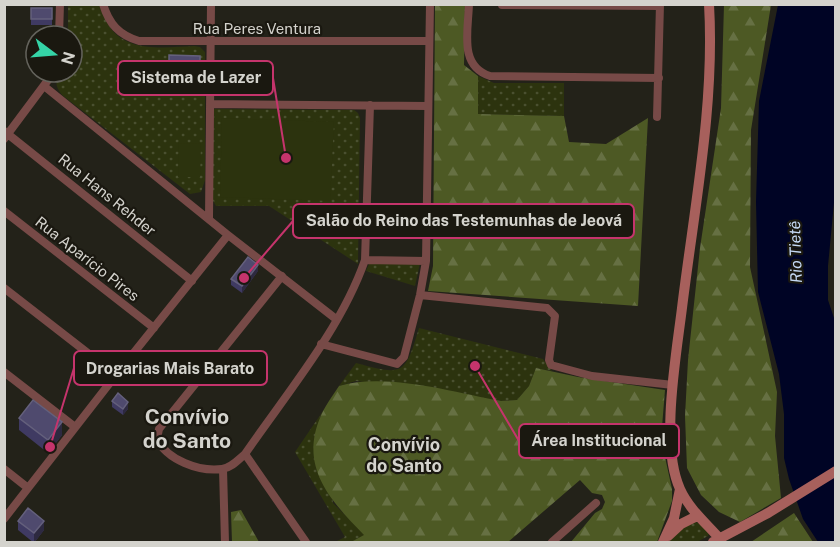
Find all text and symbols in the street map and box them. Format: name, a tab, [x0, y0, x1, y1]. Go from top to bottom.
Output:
street label: Rua Peres Ventura	[193, 20, 321, 37]
north arrow	[24, 24, 84, 84]
text: N	[57, 49, 79, 67]
callout: Sistema de Lazer	[118, 61, 273, 95]
text: Sistema de Lazer	[131, 68, 262, 87]
street label: Rua Hans Rehder	[55, 150, 160, 239]
callout: Salão do Reino das Testemunhas de Jeová	[293, 204, 634, 238]
text: Salão do Reino das Testemunhas de Jeová	[306, 211, 622, 230]
street label: Rua Aparício Pires	[32, 213, 143, 304]
water label: Rio Tietê	[785, 220, 806, 284]
callout: Drogarias Mais Barato	[74, 351, 267, 385]
text: Drogarias Mais Barato	[86, 359, 254, 378]
district label: Convívio do Santo	[143, 404, 231, 453]
callout: Área Institucional	[519, 424, 679, 458]
text: Área Institucional	[531, 430, 667, 450]
district label: Convívio do Santo	[366, 434, 442, 476]

